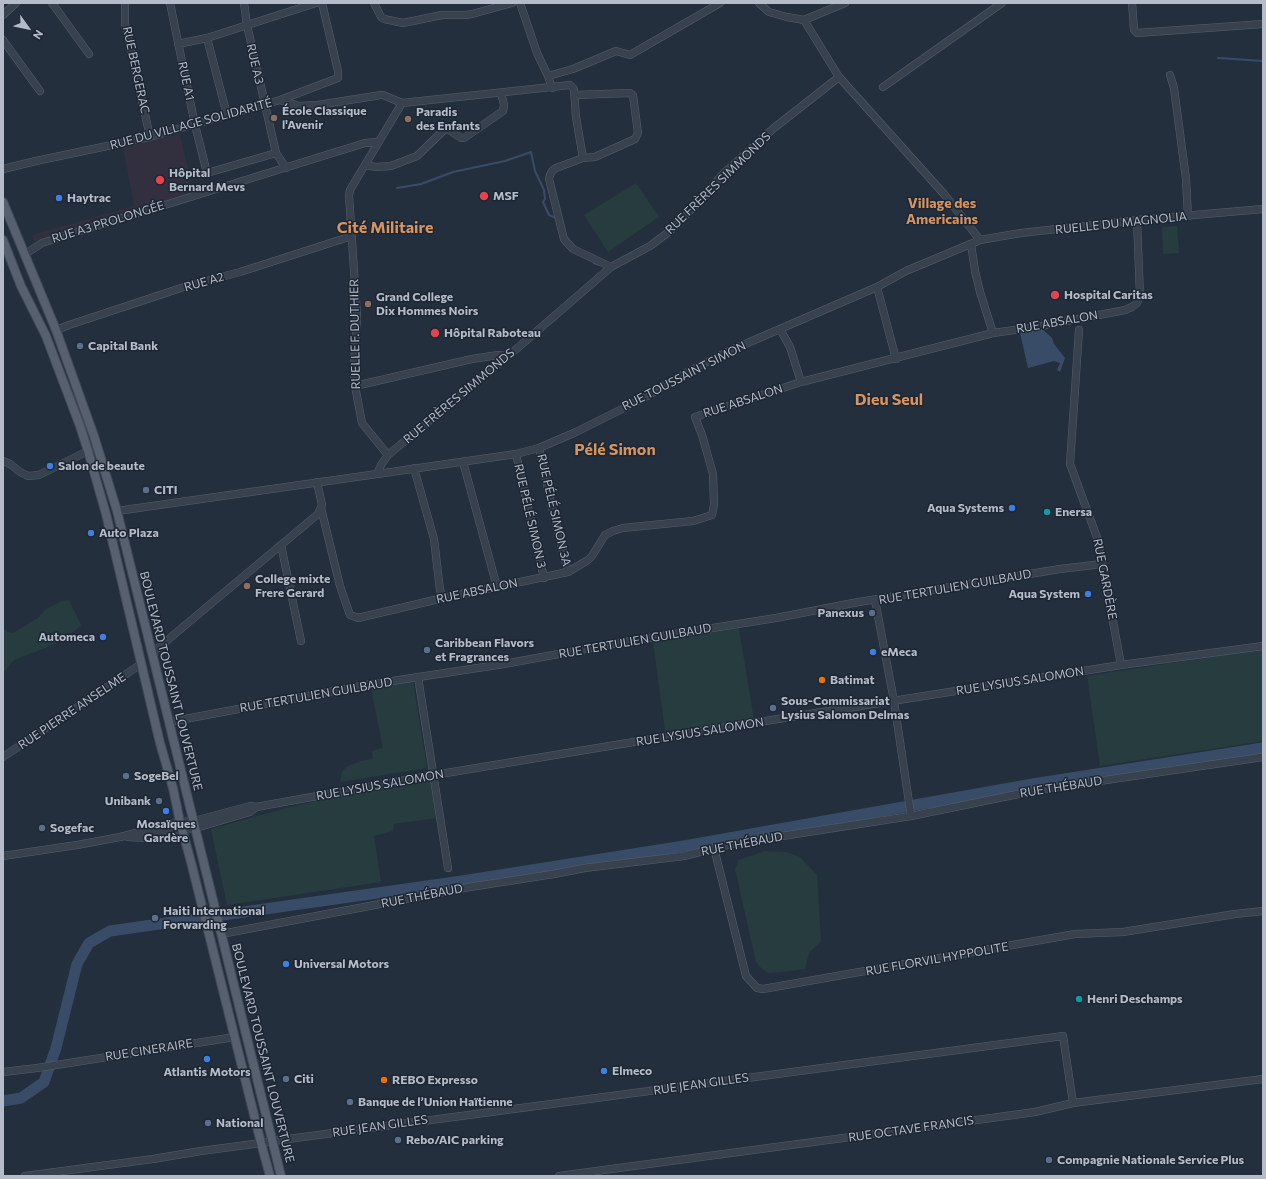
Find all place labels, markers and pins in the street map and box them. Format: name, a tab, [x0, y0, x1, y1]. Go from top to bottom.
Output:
place label: École Classique l'Avenir	[282, 104, 367, 132]
place label: Paradis des Enfants	[416, 105, 480, 133]
marker: École Classique l'Avenir	[269, 113, 279, 123]
marker: Paradis des Enfants	[403, 114, 413, 124]
place label: Hôpital Bernard Mevs	[169, 166, 245, 194]
marker: Hôpital Bernard Mevs	[154, 174, 166, 186]
place label: MSF	[493, 189, 519, 203]
marker: MSF	[478, 190, 490, 202]
place label: Haytrac	[67, 191, 111, 205]
marker: Haytrac	[54, 193, 64, 203]
place label: Hospital Caritas	[1064, 288, 1153, 302]
marker: Hospital Caritas	[1049, 289, 1061, 301]
place label: Grand College Dix Hommes Noirs	[376, 290, 478, 318]
marker: Grand College Dix Hommes Noirs	[363, 299, 373, 309]
place label: Hôpital Raboteau	[444, 326, 541, 340]
marker: Hôpital Raboteau	[429, 327, 441, 339]
place label: Capital Bank	[88, 339, 158, 353]
marker: Capital Bank	[75, 341, 85, 351]
place label: Salon de beaute	[58, 459, 145, 473]
marker: Salon de beaute	[45, 461, 55, 471]
place label: CITI	[154, 483, 177, 497]
marker: CITI	[141, 485, 151, 495]
place label: Aqua Systems	[927, 501, 1004, 515]
marker: Aqua Systems	[1007, 503, 1017, 513]
place label: Enersa	[1055, 505, 1092, 519]
marker: Enersa	[1042, 507, 1052, 517]
place label: Auto Plaza	[99, 526, 159, 540]
marker: Auto Plaza	[86, 528, 96, 538]
place label: College mixte Frere Gerard	[255, 572, 330, 600]
marker: College mixte Frere Gerard	[242, 581, 252, 591]
place label: Aqua System	[1009, 587, 1080, 601]
marker: Aqua System	[1083, 589, 1093, 599]
place label: Panexus	[817, 606, 864, 620]
marker: Panexus	[867, 608, 877, 618]
place label: Automeca	[39, 630, 95, 644]
marker: Automeca	[98, 632, 108, 642]
place label: Caribbean Flavors et Fragrances	[435, 636, 534, 664]
marker: Caribbean Flavors et Fragrances	[422, 645, 432, 655]
place label: eMeca	[881, 645, 917, 659]
marker: eMeca	[868, 647, 878, 657]
place label: Batimat	[830, 673, 875, 687]
marker: Batimat	[817, 675, 827, 685]
place label: Sous-Commissariat Lysius Salomon Delmas	[781, 694, 909, 722]
marker: Sous-Commissariat Lysius Salomon Delmas	[768, 703, 778, 713]
place label: SogeBel	[134, 769, 179, 783]
marker: SogeBel	[121, 771, 131, 781]
place label: Unibank	[105, 794, 151, 808]
marker: Unibank	[154, 796, 164, 806]
marker: Mosaïques Gardère	[161, 806, 171, 816]
place label: Mosaïques Gardère	[136, 817, 196, 845]
place label: Sogefac	[50, 821, 94, 835]
marker: Sogefac	[37, 823, 47, 833]
place label: Haiti International Forwarding	[163, 904, 265, 932]
marker: Haiti International Forwarding	[150, 913, 160, 923]
place label: Universal Motors	[294, 957, 389, 971]
marker: Universal Motors	[281, 959, 291, 969]
place label: Henri Deschamps	[1087, 992, 1183, 1006]
marker: Henri Deschamps	[1074, 994, 1084, 1004]
marker: Atlantis Motors	[202, 1054, 212, 1064]
place label: Elmeco	[612, 1064, 652, 1078]
place label: Atlantis Motors	[163, 1065, 251, 1079]
marker: Elmeco	[599, 1066, 609, 1076]
place label: Citi	[294, 1072, 314, 1086]
place label: REBO Expresso	[392, 1073, 478, 1087]
marker: Citi	[281, 1074, 291, 1084]
marker: REBO Expresso	[379, 1075, 389, 1085]
place label: Banque de l’Union Haïtienne	[358, 1095, 513, 1109]
marker: Banque de l’Union Haïtienne	[345, 1097, 355, 1107]
place label: National	[216, 1116, 263, 1130]
marker: National	[203, 1118, 213, 1128]
place label: Rebo/AIC parking	[406, 1133, 504, 1147]
marker: Rebo/AIC parking	[393, 1135, 403, 1145]
place label: Compagnie Nationale Service Plus	[1057, 1153, 1244, 1167]
marker: Compagnie Nationale Service Plus	[1044, 1155, 1054, 1165]

